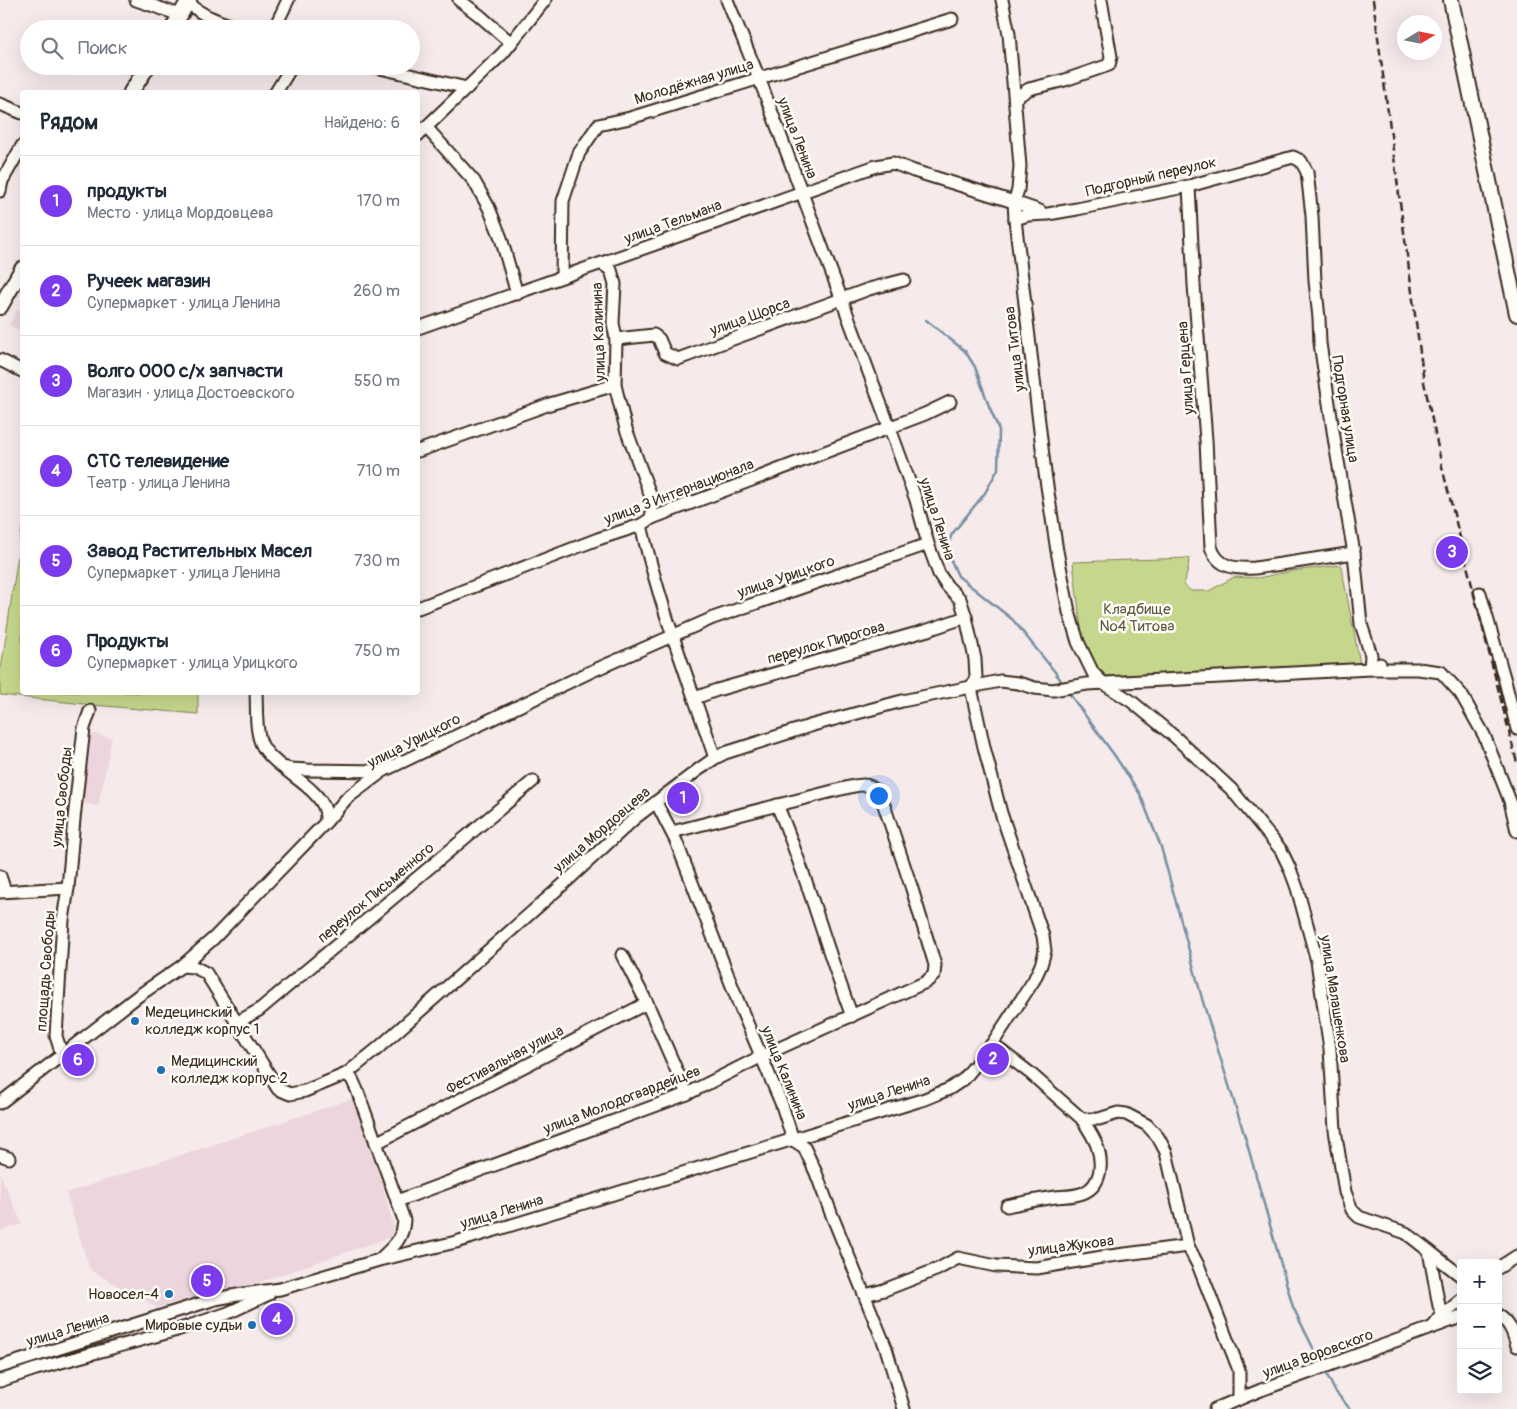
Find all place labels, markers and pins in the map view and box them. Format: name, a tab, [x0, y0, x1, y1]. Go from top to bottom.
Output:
pin: 3	[1436, 533, 1468, 571]
pin: 1	[667, 779, 699, 817]
place label: Медецинский колледж корпус 1	[145, 1003, 259, 1039]
marker: Медецинский колледж корпус 1	[129, 1015, 141, 1027]
pin: 2	[977, 1040, 1009, 1078]
pin: 6	[62, 1041, 94, 1079]
place label: Медицинский колледж корпус 2	[171, 1052, 288, 1088]
marker: Медицинский колледж корпус 2	[155, 1064, 167, 1076]
pin: 5	[191, 1262, 223, 1300]
place label: Новосел-4	[88, 1285, 159, 1304]
marker: Новосел-4	[163, 1288, 175, 1300]
pin: 4	[261, 1300, 293, 1338]
place label: Мировые судьи	[145, 1316, 242, 1335]
marker: Мировые судьи	[246, 1319, 258, 1331]

